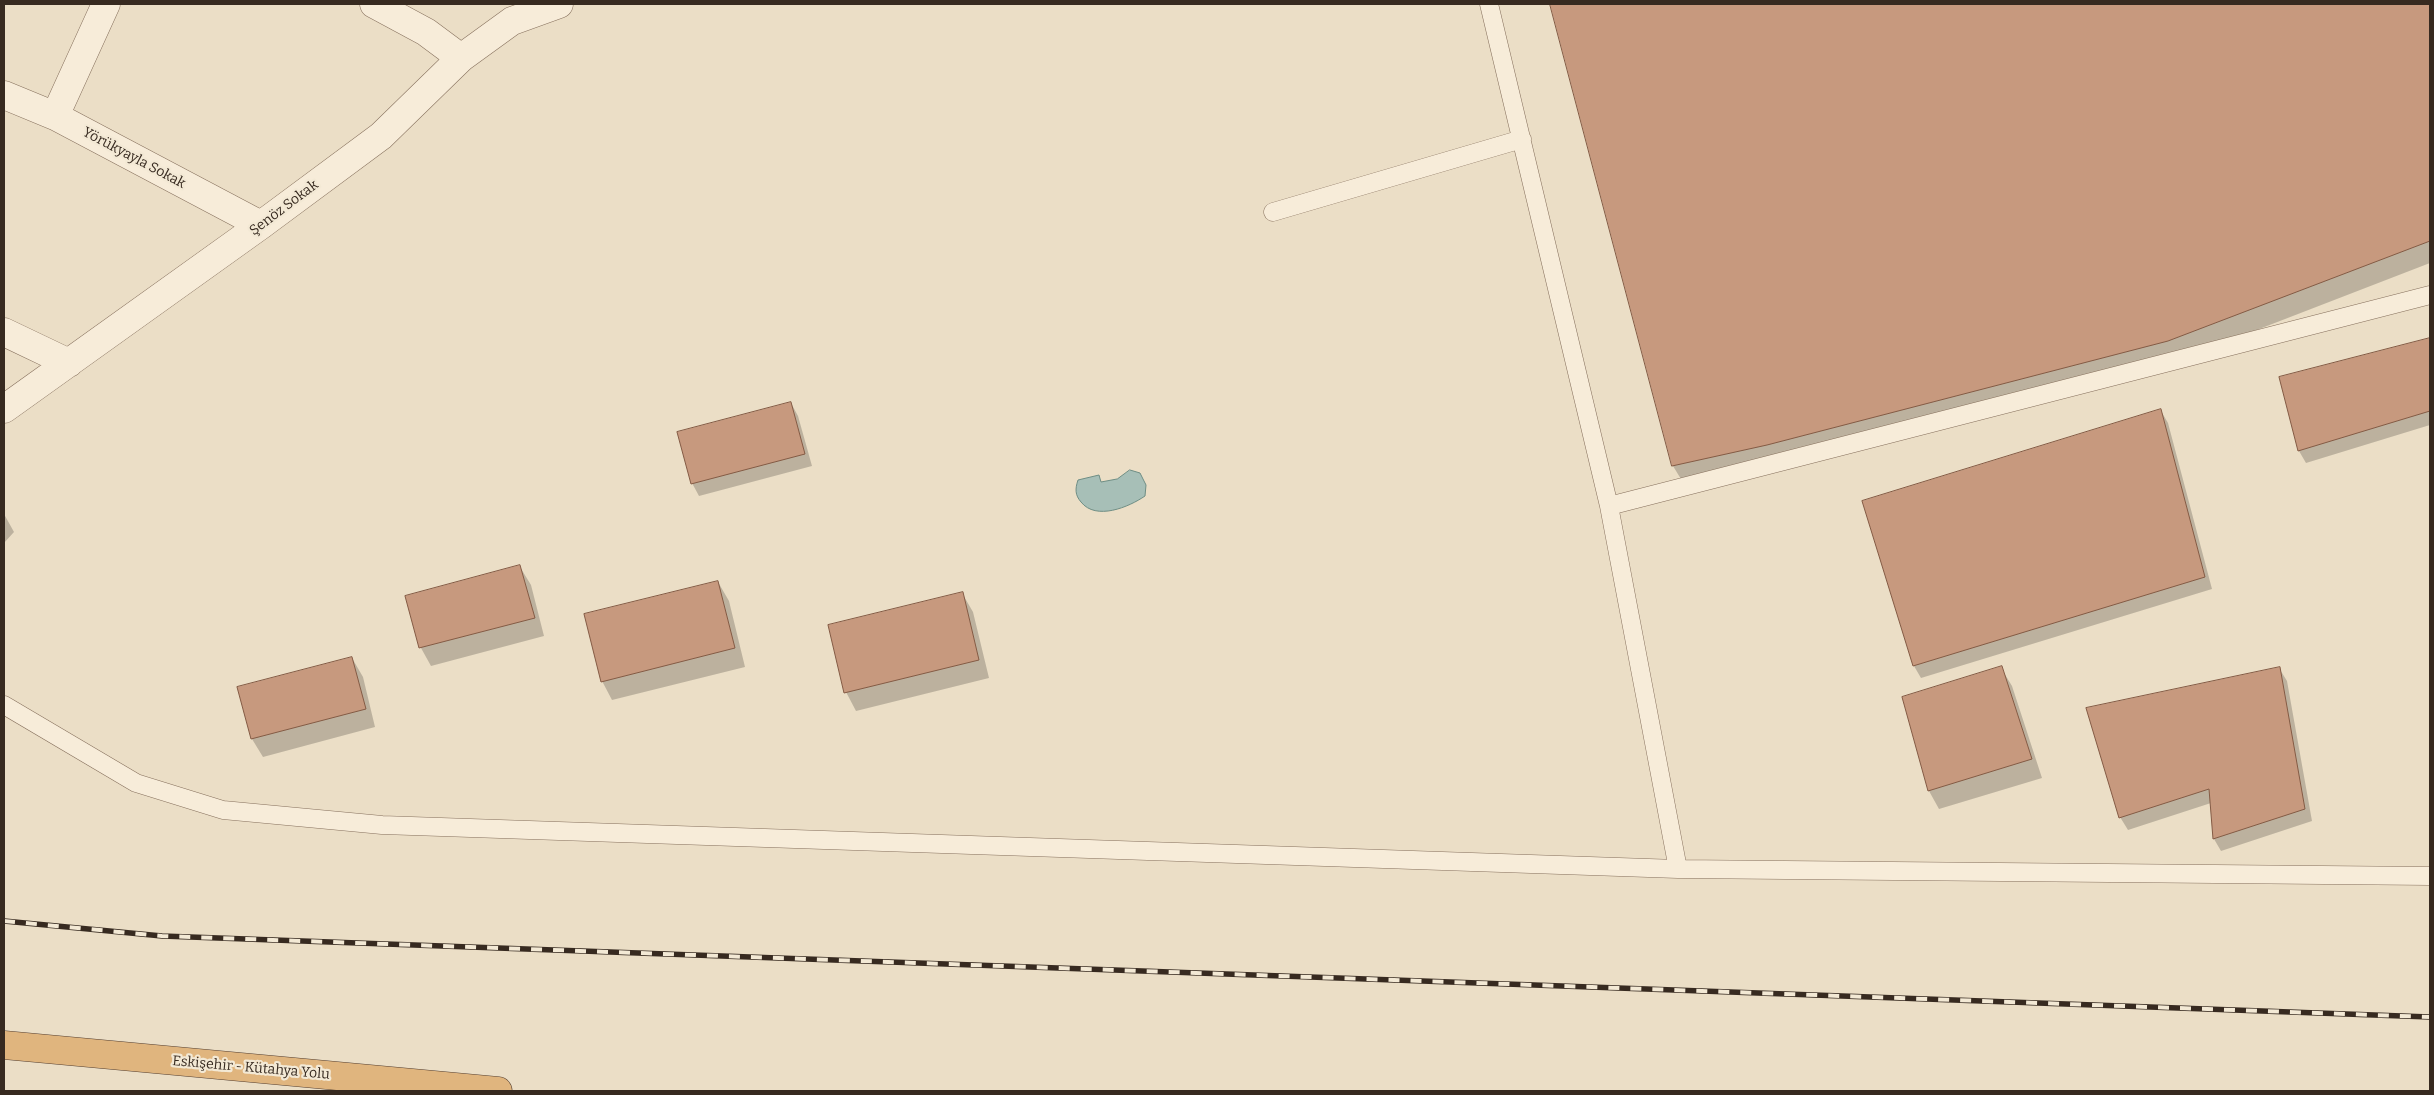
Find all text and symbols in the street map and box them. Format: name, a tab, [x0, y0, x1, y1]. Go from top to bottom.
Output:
street label: Yörükyayla Sokak	[80, 124, 188, 192]
street label: Şenöz Sokak	[246, 177, 322, 239]
street label: Eskişehir - Kütahya Yolu	[172, 1053, 330, 1083]

